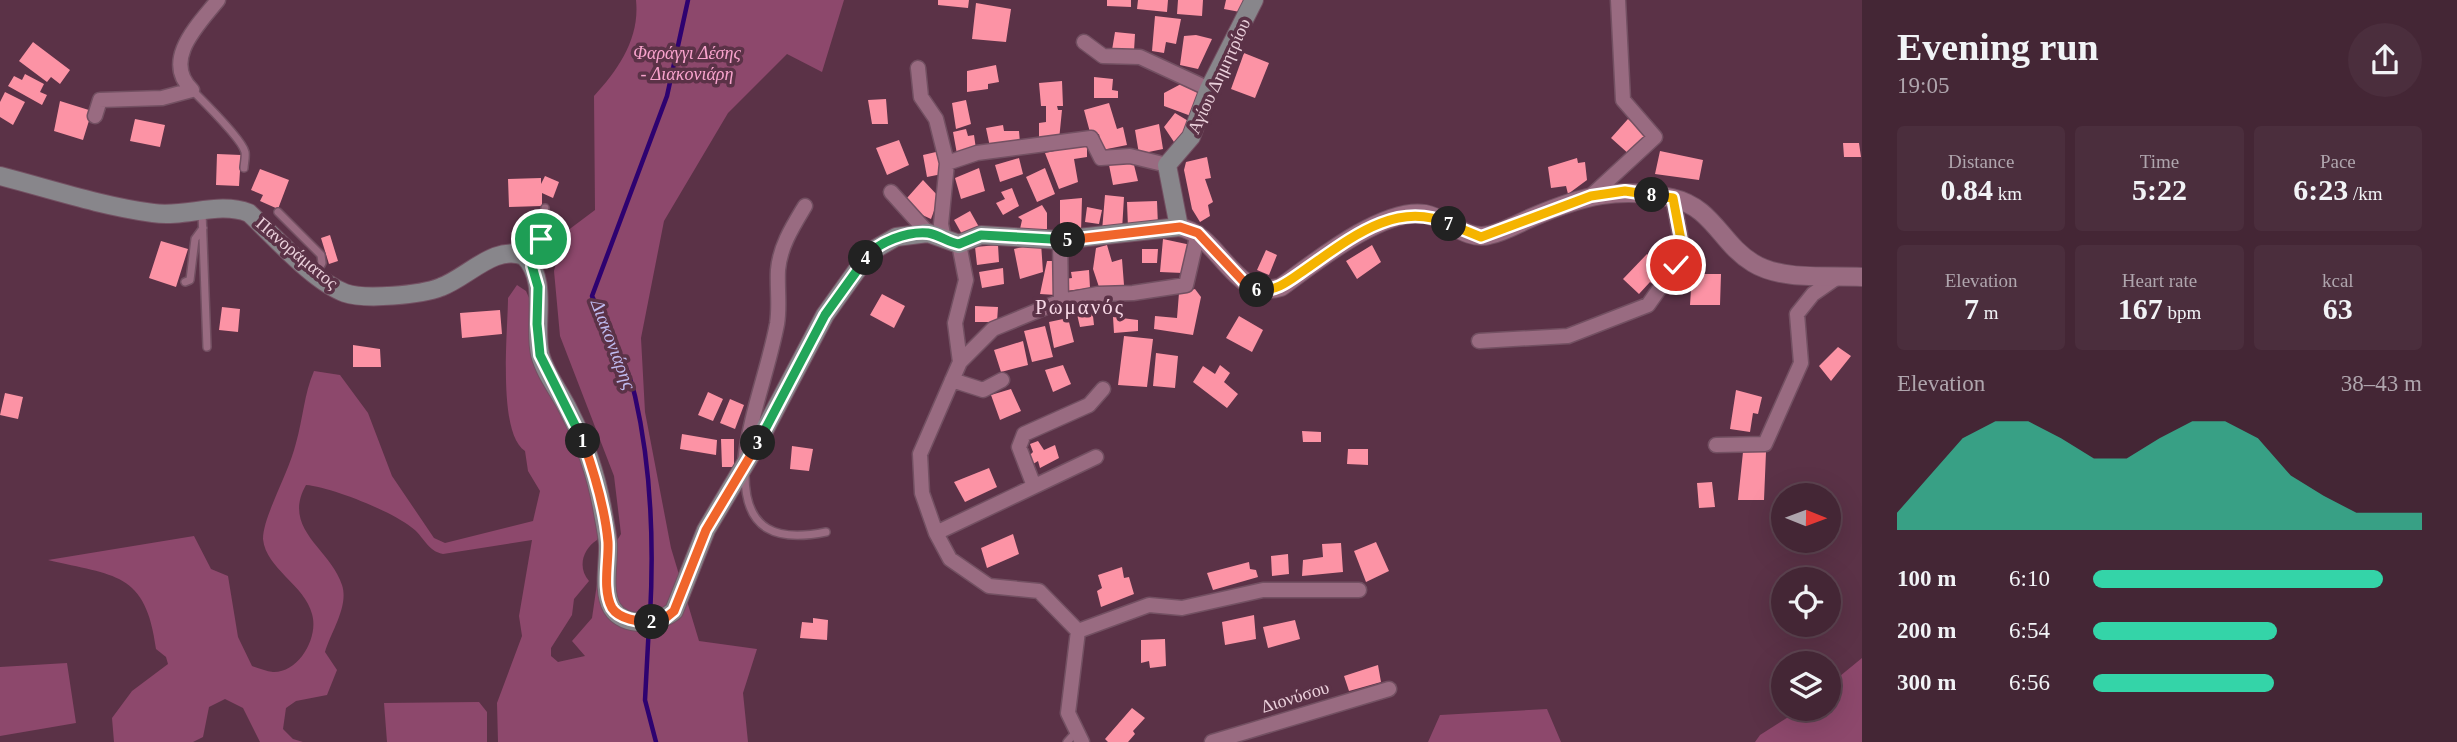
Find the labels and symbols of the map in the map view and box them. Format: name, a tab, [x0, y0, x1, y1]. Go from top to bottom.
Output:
street label: Αγίου Δημητρίου	[1184, 15, 1255, 137]
park label: Φαράγγι Δέσης - Διακονιάρη	[633, 43, 741, 84]
pin: 8	[1634, 178, 1670, 212]
pin: 7	[1432, 206, 1466, 242]
pin	[511, 209, 571, 269]
street label: Πανοράματος	[252, 213, 342, 293]
pin: 5	[1050, 222, 1086, 258]
pin	[1646, 235, 1706, 295]
pin: 4	[848, 240, 884, 276]
pin: 6	[1240, 272, 1274, 308]
water label: Διακονιάρης	[586, 295, 640, 393]
district label: Ρωμανός	[1035, 295, 1125, 319]
pin: 1	[566, 424, 600, 458]
pin: 3	[740, 426, 776, 460]
north arrow	[1771, 483, 1841, 553]
pin: 2	[634, 604, 670, 640]
street label: Διονύσου	[1259, 677, 1332, 717]

